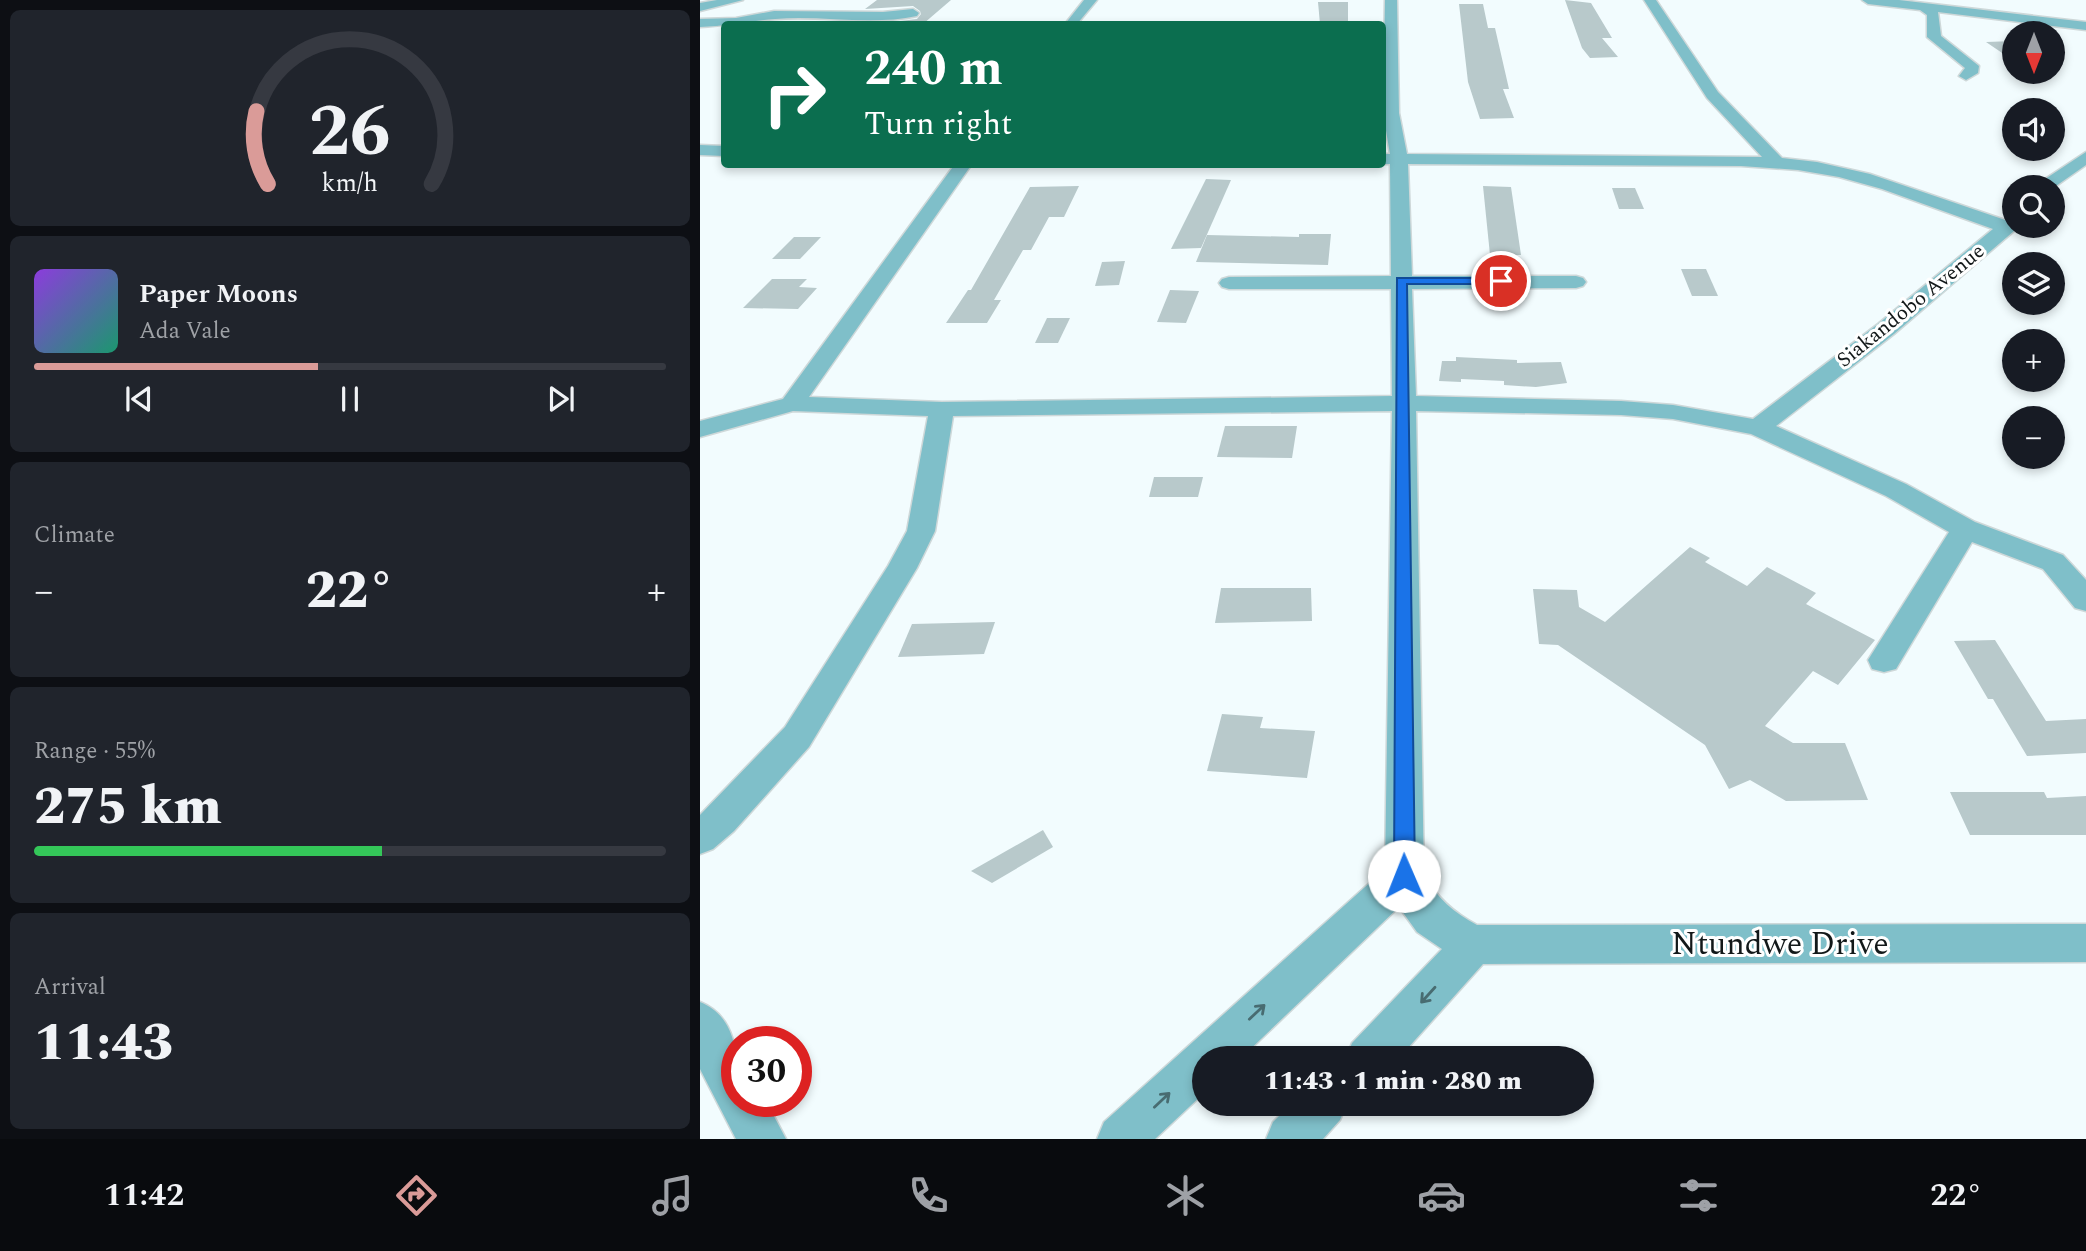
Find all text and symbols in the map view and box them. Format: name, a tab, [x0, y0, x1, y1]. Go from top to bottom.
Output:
north arrow	[2002, 21, 2065, 84]
map controls	[2002, 21, 2065, 469]
text: 240 m	[864, 32, 1003, 107]
icon: right	[749, 49, 840, 140]
text: 26	[309, 77, 391, 188]
button: sound	[2002, 98, 2065, 161]
text: Turn right	[864, 100, 1012, 149]
text: km/h	[322, 165, 378, 203]
button: search	[2002, 175, 2065, 238]
street label: Siakandobo Avenue	[1830, 236, 1992, 376]
pin	[1471, 251, 1531, 311]
button: layers	[2002, 252, 2065, 315]
icon: arrive	[1482, 262, 1520, 300]
text: Paper Moons	[139, 274, 298, 314]
text: Ada Vale	[139, 314, 231, 349]
button: +	[2002, 329, 2065, 392]
icon: previous	[120, 380, 158, 418]
icon: pause	[331, 380, 369, 418]
icon: next	[542, 380, 580, 418]
button: −	[2002, 406, 2065, 469]
text: Climate	[34, 518, 115, 553]
text: 22°	[306, 552, 394, 631]
text: −	[34, 563, 53, 621]
text: +	[647, 563, 666, 621]
text: Range · 55%	[34, 734, 155, 769]
text: 275 km	[34, 768, 222, 847]
position arrow	[1367, 839, 1441, 913]
street label: Ntundwe Drive	[1671, 920, 1889, 969]
text: Arrival	[34, 970, 106, 1005]
one-way arrow	[1420, 986, 1436, 1004]
text: 11:43	[34, 1004, 173, 1083]
one-way arrow	[1248, 1004, 1265, 1021]
speed limit sign: 30	[721, 1026, 812, 1117]
text: 11:43 · 1 min · 280 m	[1264, 1061, 1522, 1101]
one-way arrow	[1153, 1092, 1170, 1109]
text: 11:42	[104, 1171, 184, 1220]
icon: directions	[392, 1171, 441, 1220]
icon: music	[648, 1171, 697, 1220]
icon: phone	[904, 1171, 953, 1220]
icon: climate	[1161, 1171, 1210, 1220]
icon: car	[1417, 1171, 1466, 1220]
icon: filters	[1674, 1171, 1723, 1220]
text: 22°	[1930, 1171, 1982, 1220]

